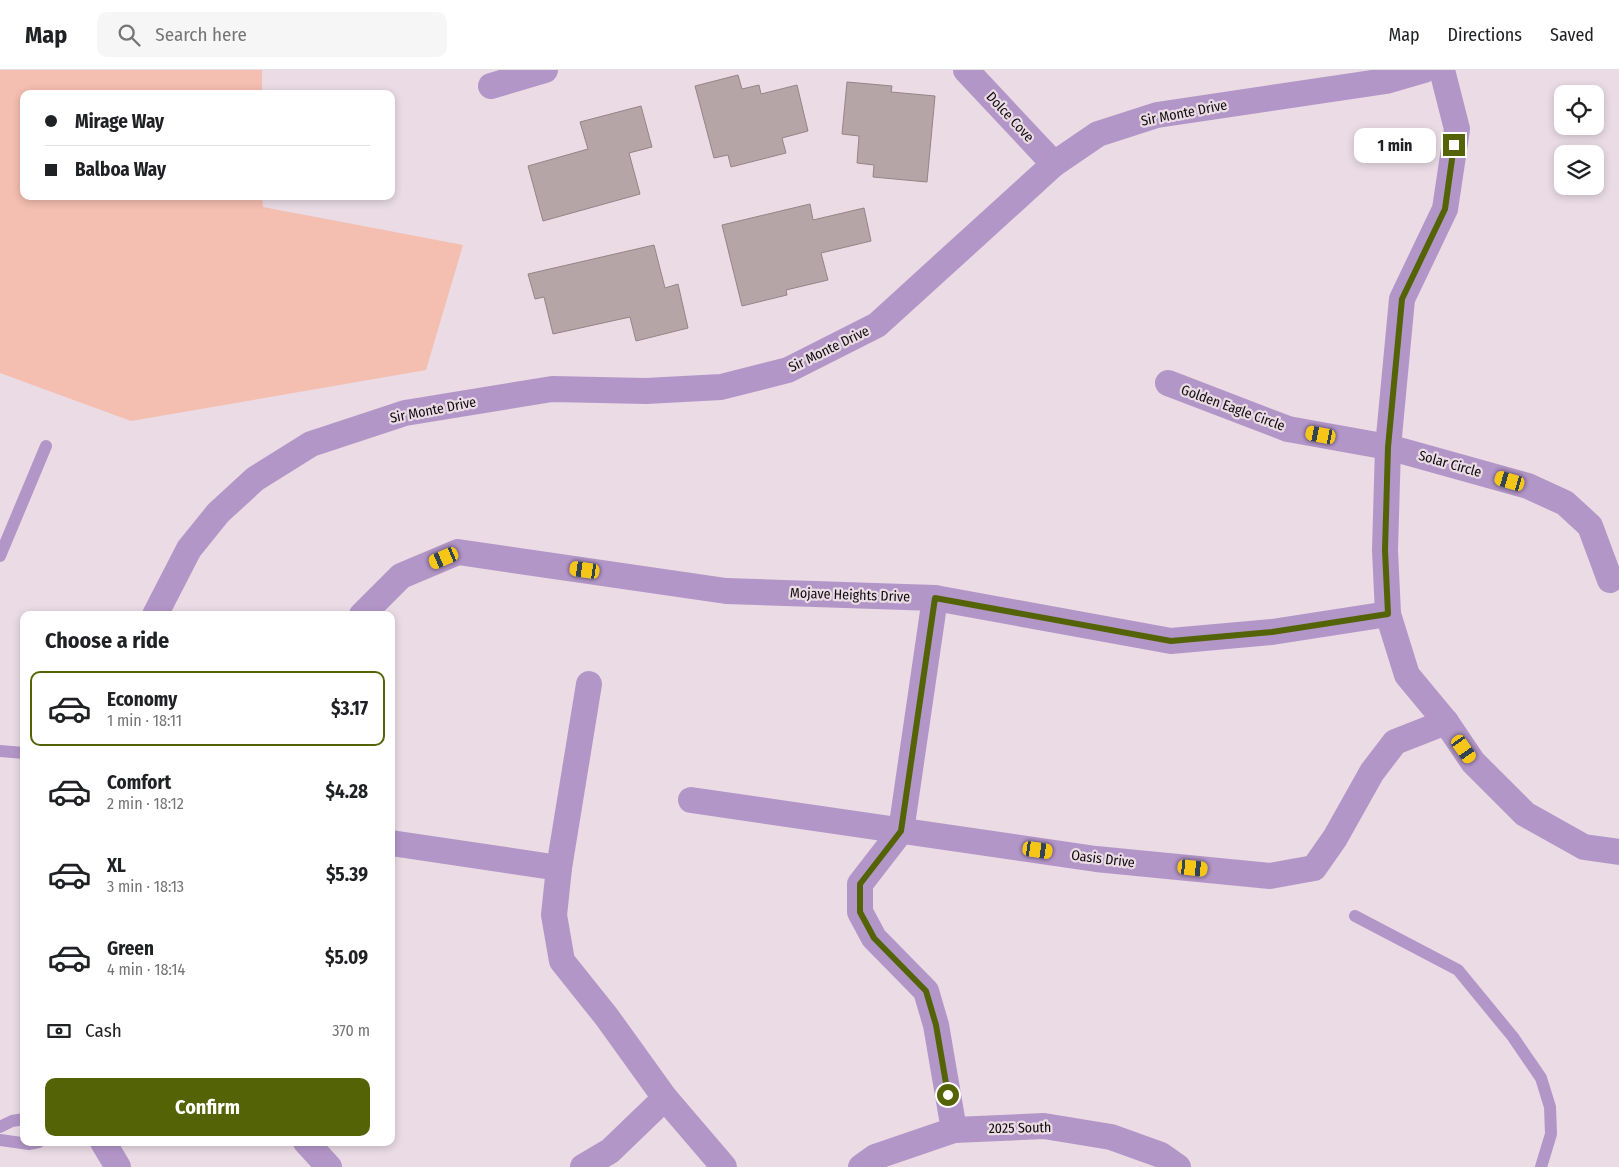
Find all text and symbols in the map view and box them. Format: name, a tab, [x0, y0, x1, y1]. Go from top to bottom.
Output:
search box	[97, 12, 447, 57]
text: Map	[25, 21, 67, 49]
icon: search	[115, 21, 143, 49]
text: Search here	[155, 23, 247, 46]
text: Map	[1388, 24, 1420, 46]
text: Directions	[1448, 24, 1522, 46]
text: Saved	[1550, 24, 1594, 46]
map controls	[1554, 85, 1604, 195]
button: locate	[1554, 85, 1604, 135]
street label: Dolce Cove	[983, 88, 1038, 146]
street label: Sir Monte Drive	[1139, 96, 1229, 130]
text: Mirage Way	[75, 110, 164, 133]
callout: 1 min	[1354, 128, 1436, 162]
route end	[1443, 134, 1465, 156]
text: 1 min	[1378, 136, 1412, 155]
button: layers	[1554, 145, 1604, 195]
text: Balboa Way	[75, 158, 166, 181]
street label: Sir Monte Drive	[786, 322, 872, 376]
street label: Golden Eagle Circle	[1179, 381, 1287, 435]
street label: Sir Monte Drive	[388, 393, 478, 427]
car	[1304, 425, 1337, 445]
street label: Solar Circle	[1417, 447, 1483, 481]
car	[1493, 470, 1526, 492]
car	[427, 545, 460, 571]
car	[569, 560, 600, 580]
street label: Mojave Heights Drive	[790, 584, 910, 606]
text: Choose a ride	[45, 627, 169, 654]
icon: car	[47, 686, 92, 731]
text: Economy	[107, 688, 177, 711]
text: $3.17	[331, 697, 368, 720]
text: 1 min · 18:11	[107, 711, 182, 730]
car	[1449, 732, 1478, 766]
icon: car	[47, 769, 92, 814]
text: Comfort	[107, 771, 171, 794]
text: $4.28	[326, 780, 368, 803]
text: 2 min · 18:12	[107, 794, 184, 813]
car	[1022, 840, 1053, 860]
street label: Oasis Drive	[1070, 847, 1136, 871]
icon: car	[47, 852, 92, 897]
text: XL	[107, 854, 126, 877]
car	[1177, 859, 1208, 877]
text: $5.39	[326, 863, 368, 886]
text: 3 min · 18:13	[107, 877, 184, 896]
icon: car	[47, 935, 92, 980]
text: Green	[107, 937, 154, 960]
text: $5.09	[325, 946, 368, 969]
text: 4 min · 18:14	[107, 960, 185, 979]
icon: cash	[45, 1017, 73, 1045]
text: Cash	[85, 1019, 122, 1042]
text: 370 m	[332, 1021, 370, 1040]
button: Confirm	[45, 1078, 370, 1136]
route start	[937, 1084, 959, 1106]
street label: 2025 South	[988, 1119, 1052, 1137]

